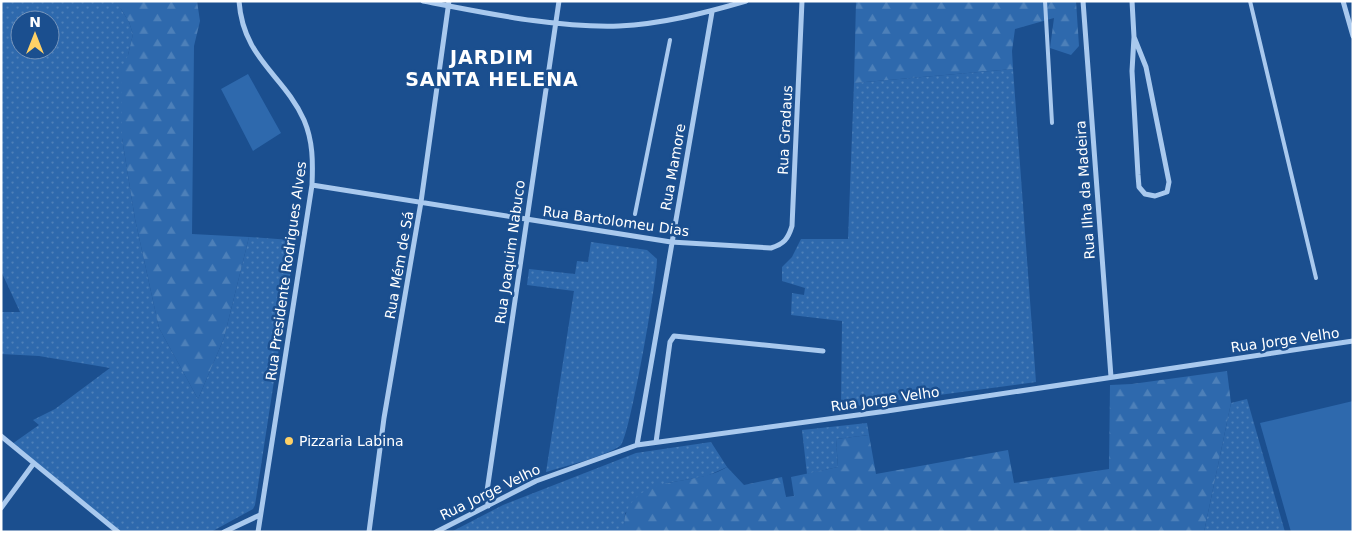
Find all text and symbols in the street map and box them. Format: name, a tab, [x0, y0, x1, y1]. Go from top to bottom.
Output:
north arrow	[10, 10, 60, 60]
text: N	[29, 14, 41, 30]
district label: JARDIM SANTA HELENA	[405, 46, 579, 90]
street label: Rua Gradaus	[775, 85, 795, 175]
street label: Rua Ilha da Madeira	[1072, 120, 1098, 260]
street label: Rua Mamore	[657, 122, 689, 212]
street label: Rua Presidente Rodrigues Alves	[263, 160, 309, 382]
street label: Rua Joaquim Nabuco	[492, 179, 528, 325]
street label: Rua Bartolomeu Dias	[542, 203, 690, 239]
street label: Rua Mém de Sá	[382, 210, 416, 320]
street label: Rua Jorge Velho	[1230, 324, 1340, 356]
street label: Rua Jorge Velho	[830, 383, 940, 415]
place label: Pizzaria Labina	[299, 433, 404, 449]
marker: Pizzaria Labina	[283, 435, 295, 447]
street label: Rua Jorge Velho	[437, 461, 543, 523]

